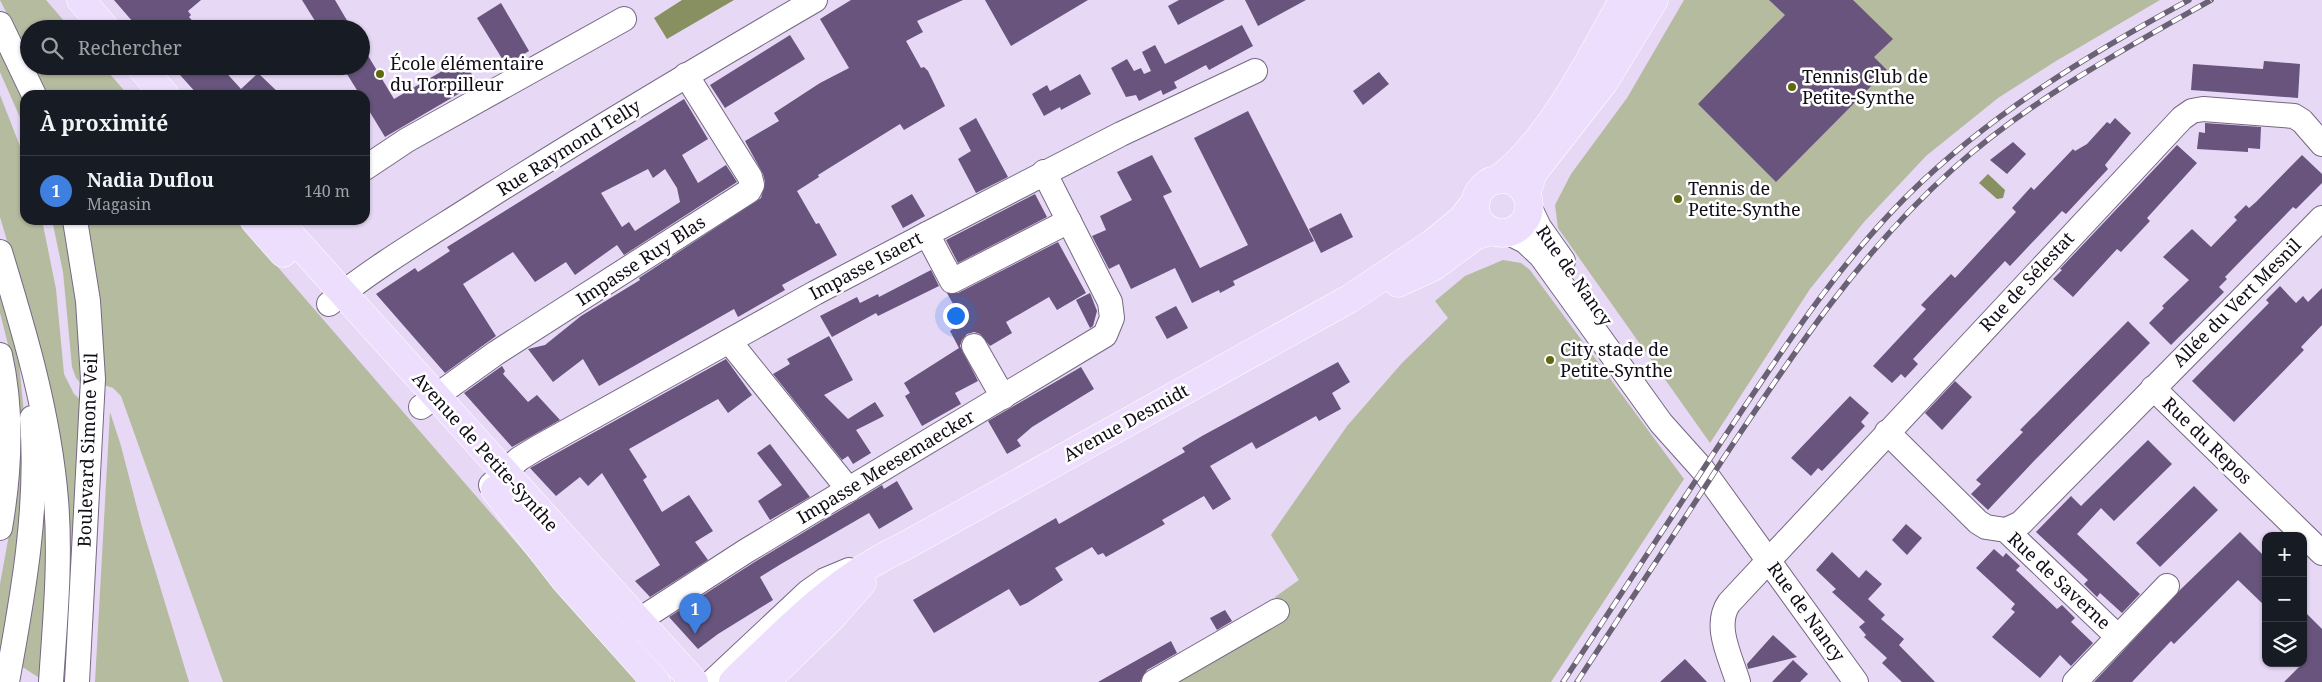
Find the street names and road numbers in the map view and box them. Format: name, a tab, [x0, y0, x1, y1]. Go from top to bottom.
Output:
street label: Rue Raymond Telly	[492, 93, 646, 201]
street label: Impasse Ruy Blas	[571, 210, 709, 311]
street label: Rue de Nancy	[1531, 220, 1619, 331]
street label: Impasse Isaert	[805, 225, 926, 305]
street label: Rue de Sélestat	[1974, 226, 2079, 336]
street label: Allée du Vert Mesnil	[2167, 232, 2306, 372]
street label: Boulevard Simone Veil	[72, 352, 102, 548]
street label: Avenue de Petite-Synthe	[408, 366, 564, 536]
street label: Avenue Desmidt	[1058, 378, 1193, 467]
street label: Rue du Repos	[2158, 391, 2258, 489]
street label: Impasse Meesemaecker	[792, 403, 979, 529]
street label: Rue de Saverne	[2003, 526, 2116, 634]
street label: Rue de Nancy	[1763, 557, 1852, 667]

